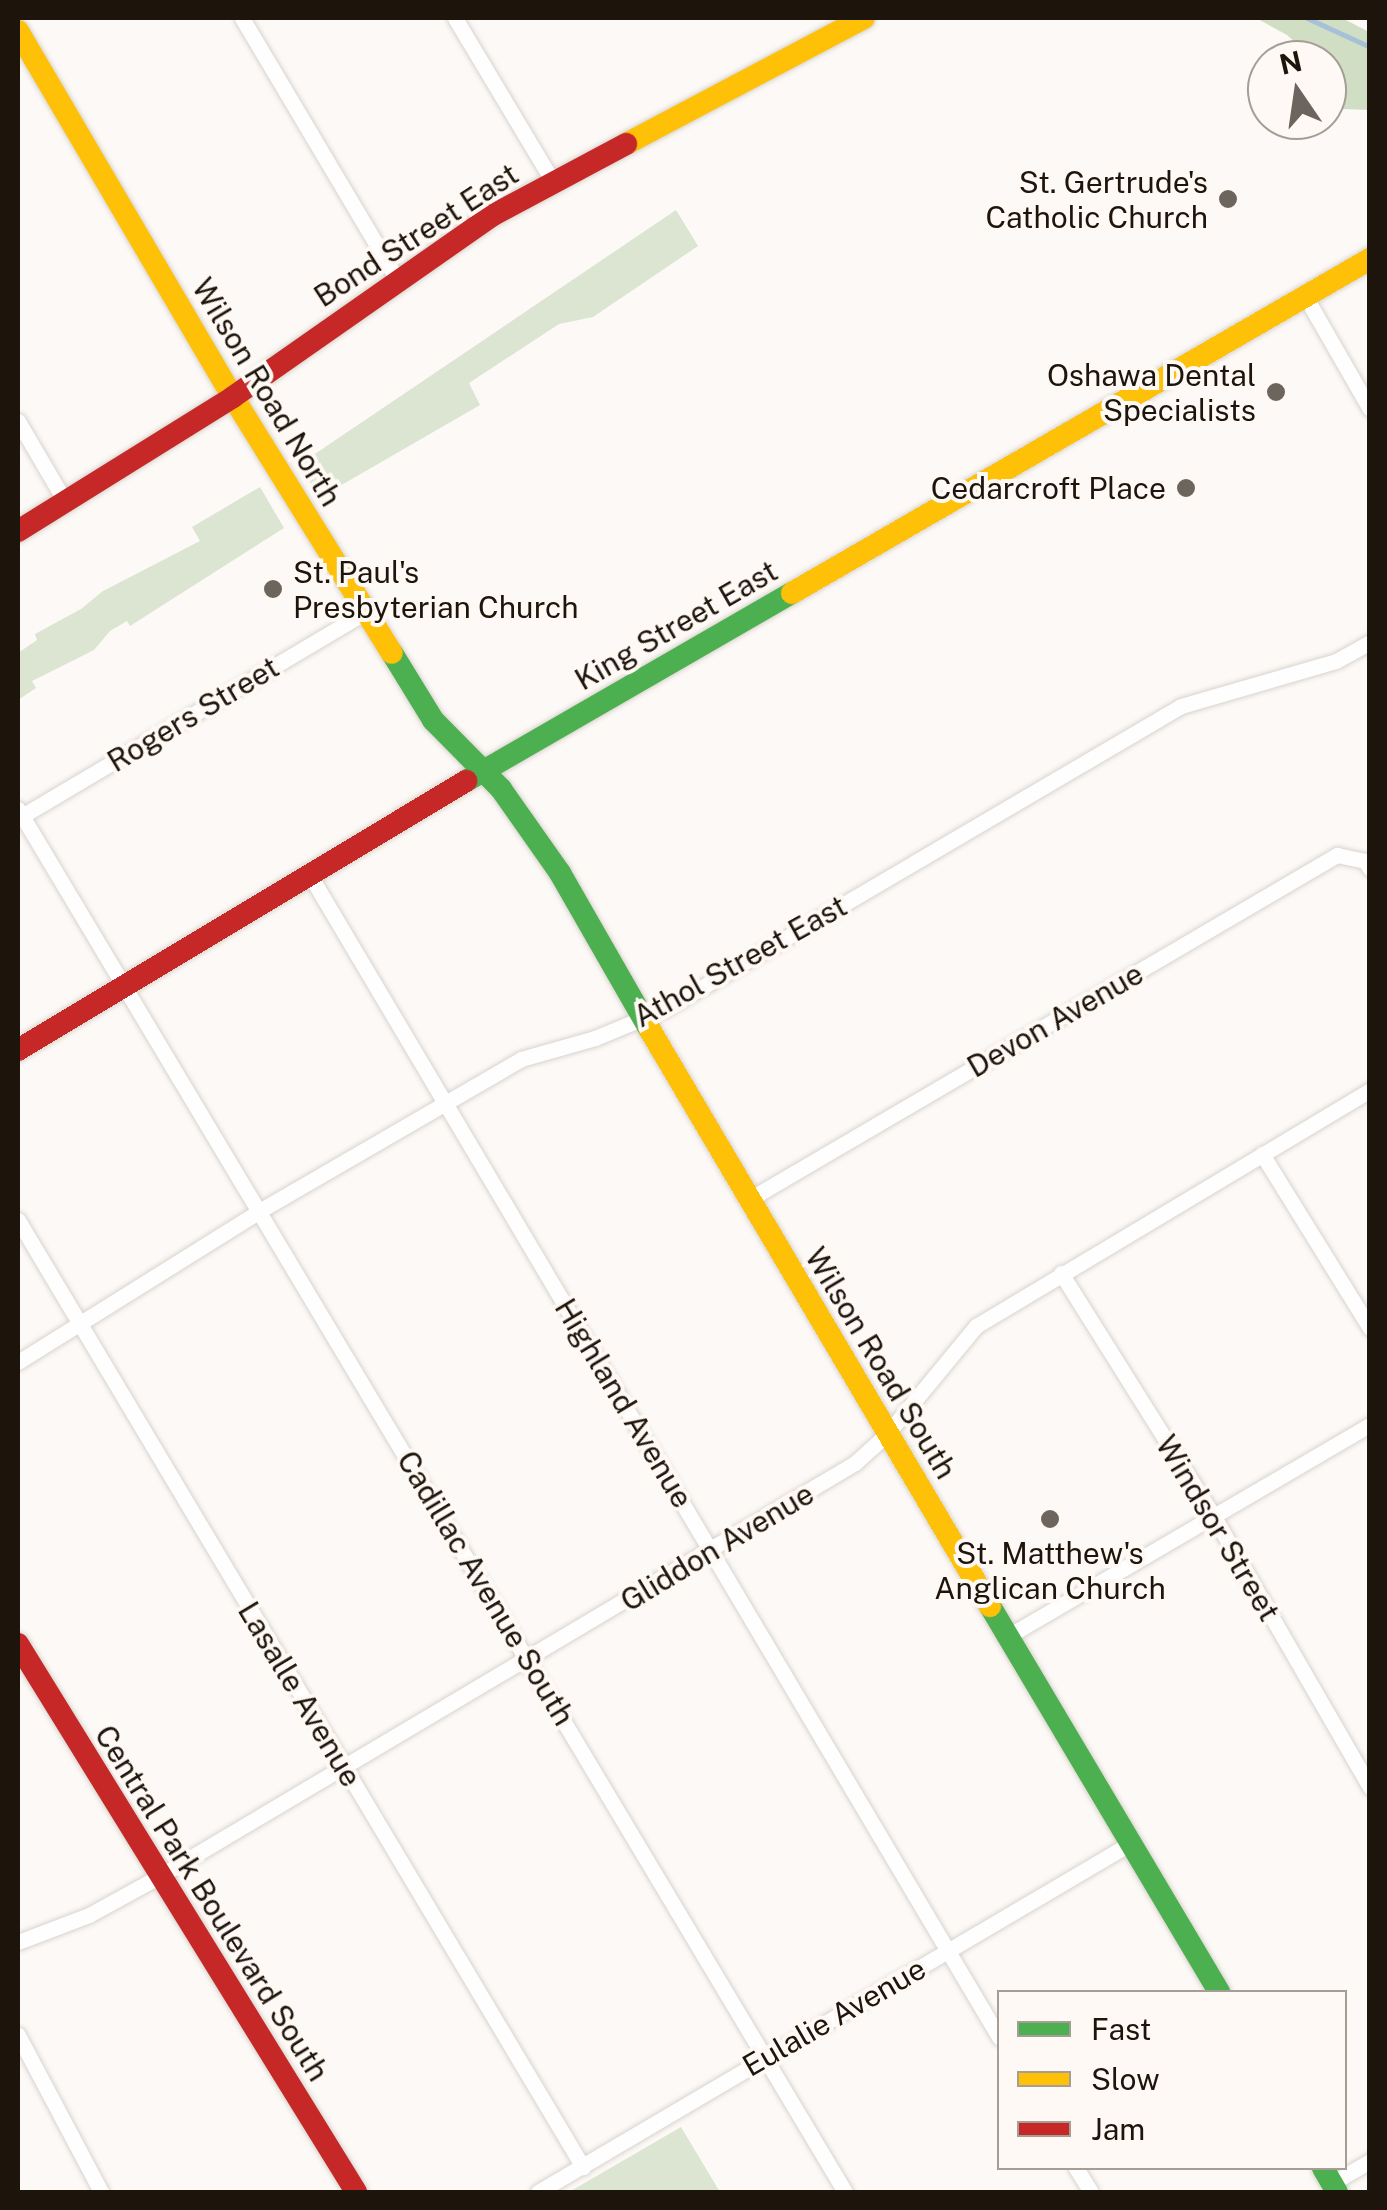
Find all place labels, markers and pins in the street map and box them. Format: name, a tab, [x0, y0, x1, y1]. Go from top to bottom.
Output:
place label: St. Gertrude's Catholic Church	[985, 164, 1208, 234]
marker: St. Gertrude's Catholic Church	[1217, 188, 1239, 210]
place label: Oshawa Dental Specialists	[1047, 357, 1256, 428]
marker: Oshawa Dental Specialists	[1265, 381, 1287, 403]
place label: Cedarcroft Place	[931, 470, 1166, 506]
marker: Cedarcroft Place	[1175, 477, 1197, 499]
place label: St. Paul's Presbyterian Church	[293, 554, 579, 624]
marker: St. Paul's Presbyterian Church	[262, 578, 284, 600]
marker: St. Matthew's Anglican Church	[1039, 1508, 1061, 1530]
place label: St. Matthew's Anglican Church	[934, 1535, 1166, 1606]

